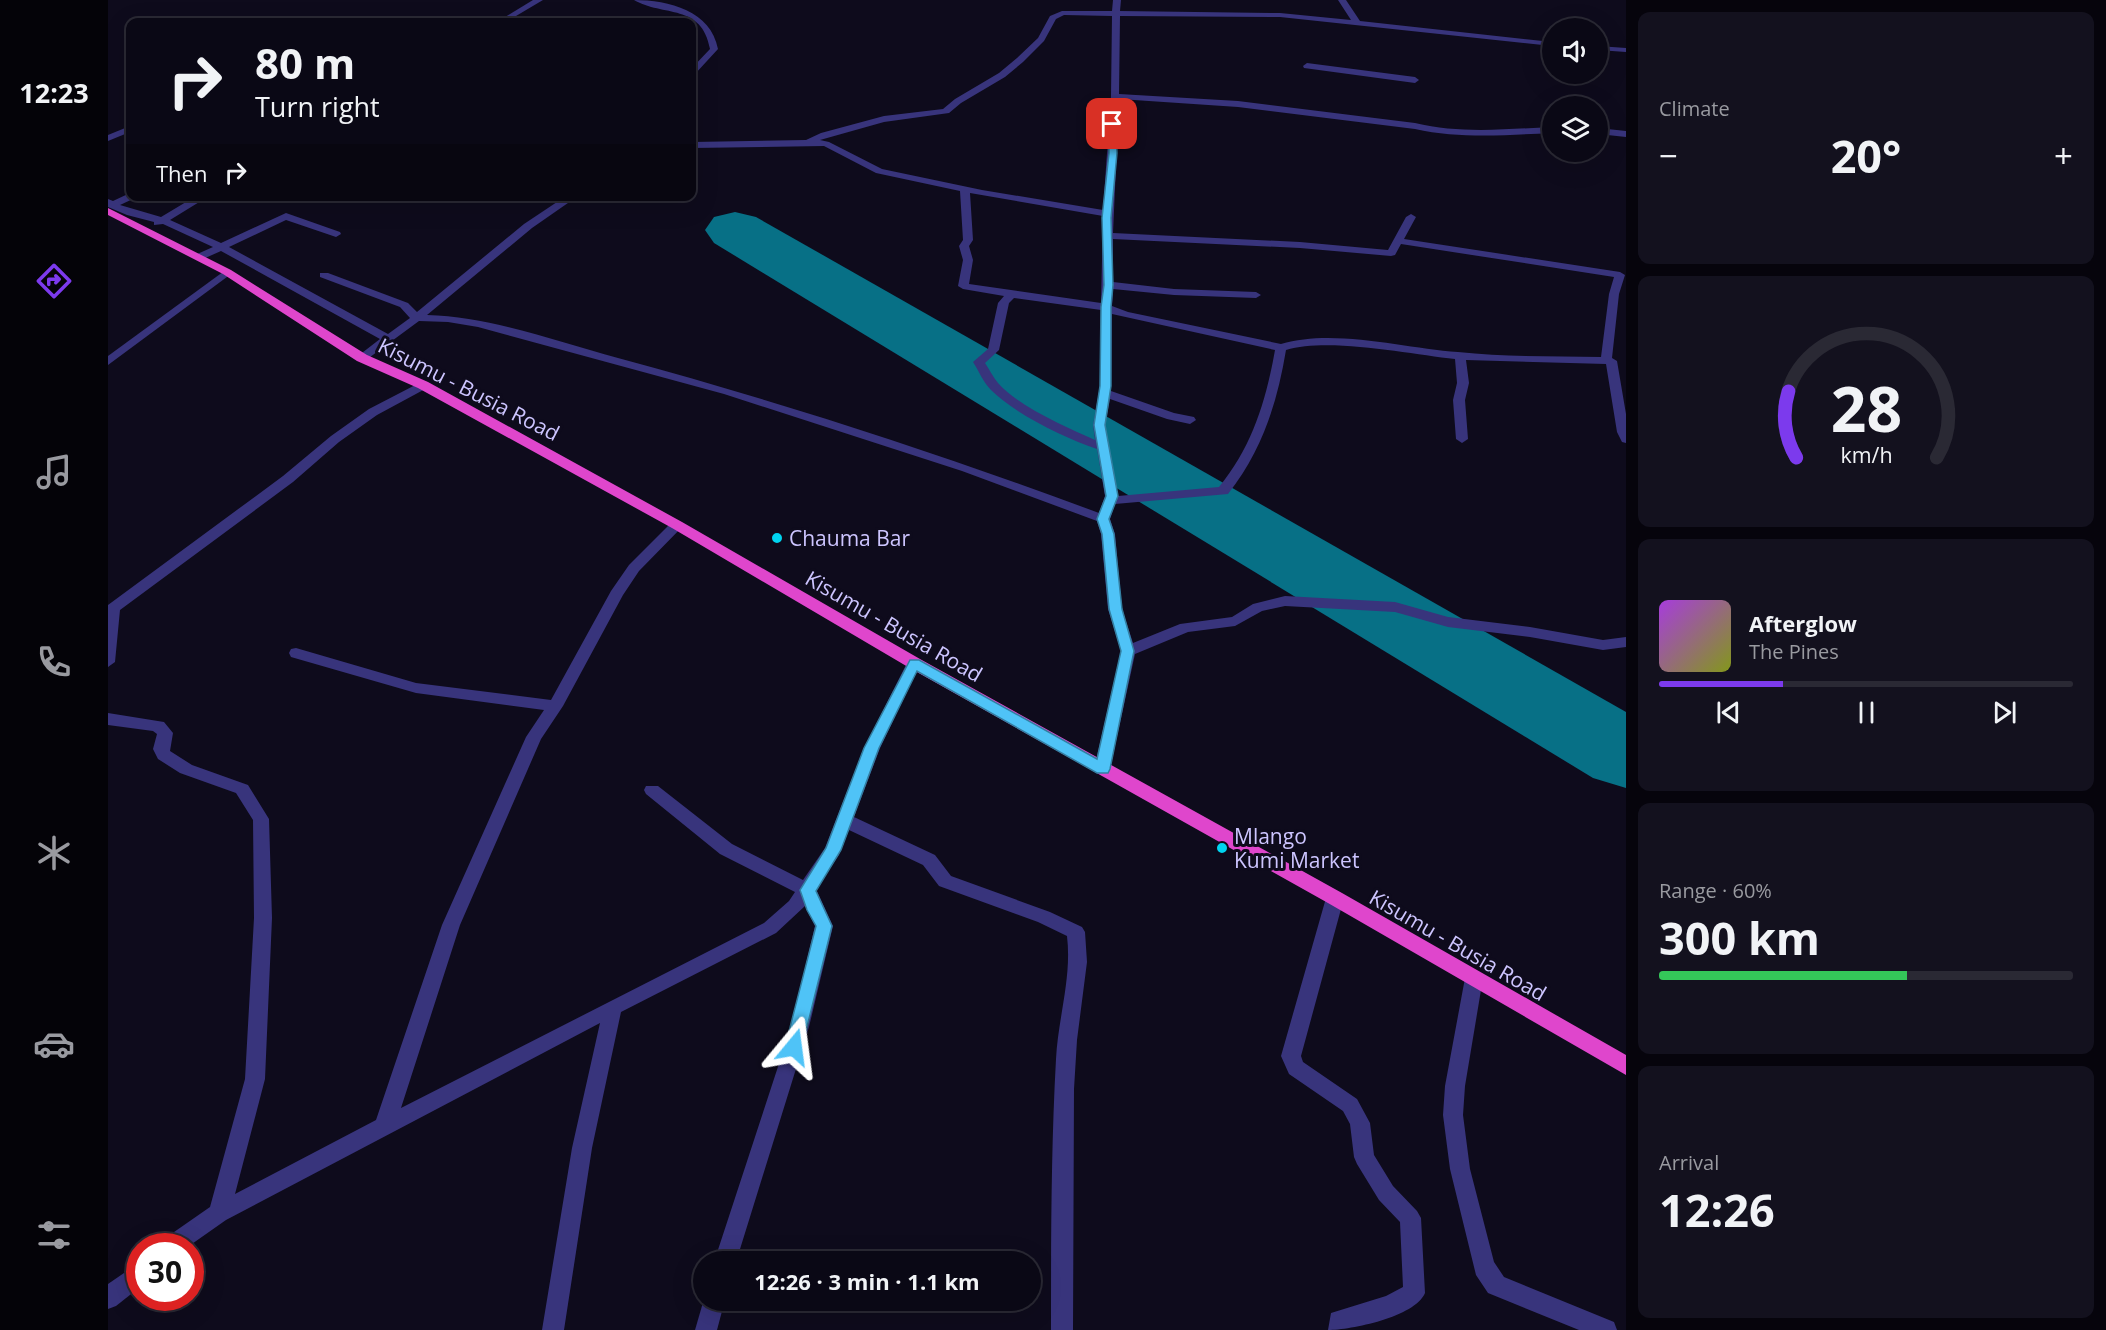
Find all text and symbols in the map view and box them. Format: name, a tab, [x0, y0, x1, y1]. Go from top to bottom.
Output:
map controls	[1542, 18, 1608, 162]
button: sound	[1542, 18, 1608, 84]
text: 80 m	[255, 34, 355, 91]
icon: right	[156, 42, 234, 120]
text: 12:23	[19, 74, 89, 111]
text: Turn right	[255, 88, 380, 125]
text: Climate	[1659, 95, 1730, 122]
button: layers	[1542, 96, 1608, 162]
pin	[1086, 98, 1137, 149]
icon: arrive	[1095, 107, 1128, 140]
text: 20°	[1831, 125, 1901, 186]
text: −	[1659, 133, 1678, 178]
text: +	[2054, 133, 2073, 178]
icon: right	[219, 156, 252, 189]
text: Then	[156, 158, 207, 188]
icon: directions	[33, 260, 75, 302]
street label: Kisumu - Busia Road	[374, 331, 564, 447]
text: 28	[1830, 366, 1902, 451]
text: km/h	[1840, 441, 1892, 470]
icon: music	[33, 451, 75, 493]
place label: Chauma Bar	[789, 524, 910, 552]
marker: Chauma Bar	[770, 531, 784, 545]
street label: Kisumu - Busia Road	[800, 564, 988, 688]
text: Afterglow	[1749, 608, 1857, 638]
text: The Pines	[1749, 638, 1839, 665]
icon: phone	[33, 641, 75, 683]
icon: previous	[1712, 696, 1745, 729]
icon: pause	[1850, 696, 1883, 729]
icon: next	[1988, 696, 2021, 729]
place label: Mlango Kumi Market	[1234, 822, 1359, 874]
icon: climate	[33, 832, 75, 874]
marker: Mlango Kumi Market	[1215, 841, 1229, 855]
text: Range · 60%	[1659, 877, 1772, 904]
street label: Kisumu - Busia Road	[1364, 883, 1552, 1007]
text: 300 km	[1659, 907, 1820, 968]
position arrow	[762, 1015, 826, 1079]
icon: car	[33, 1023, 75, 1065]
text: Arrival	[1659, 1149, 1719, 1176]
text: 12:26	[1659, 1179, 1775, 1240]
icon: filters	[33, 1214, 75, 1256]
speed limit sign: 30	[126, 1233, 204, 1311]
text: 12:26 · 3 min · 1.1 km	[754, 1266, 980, 1296]

